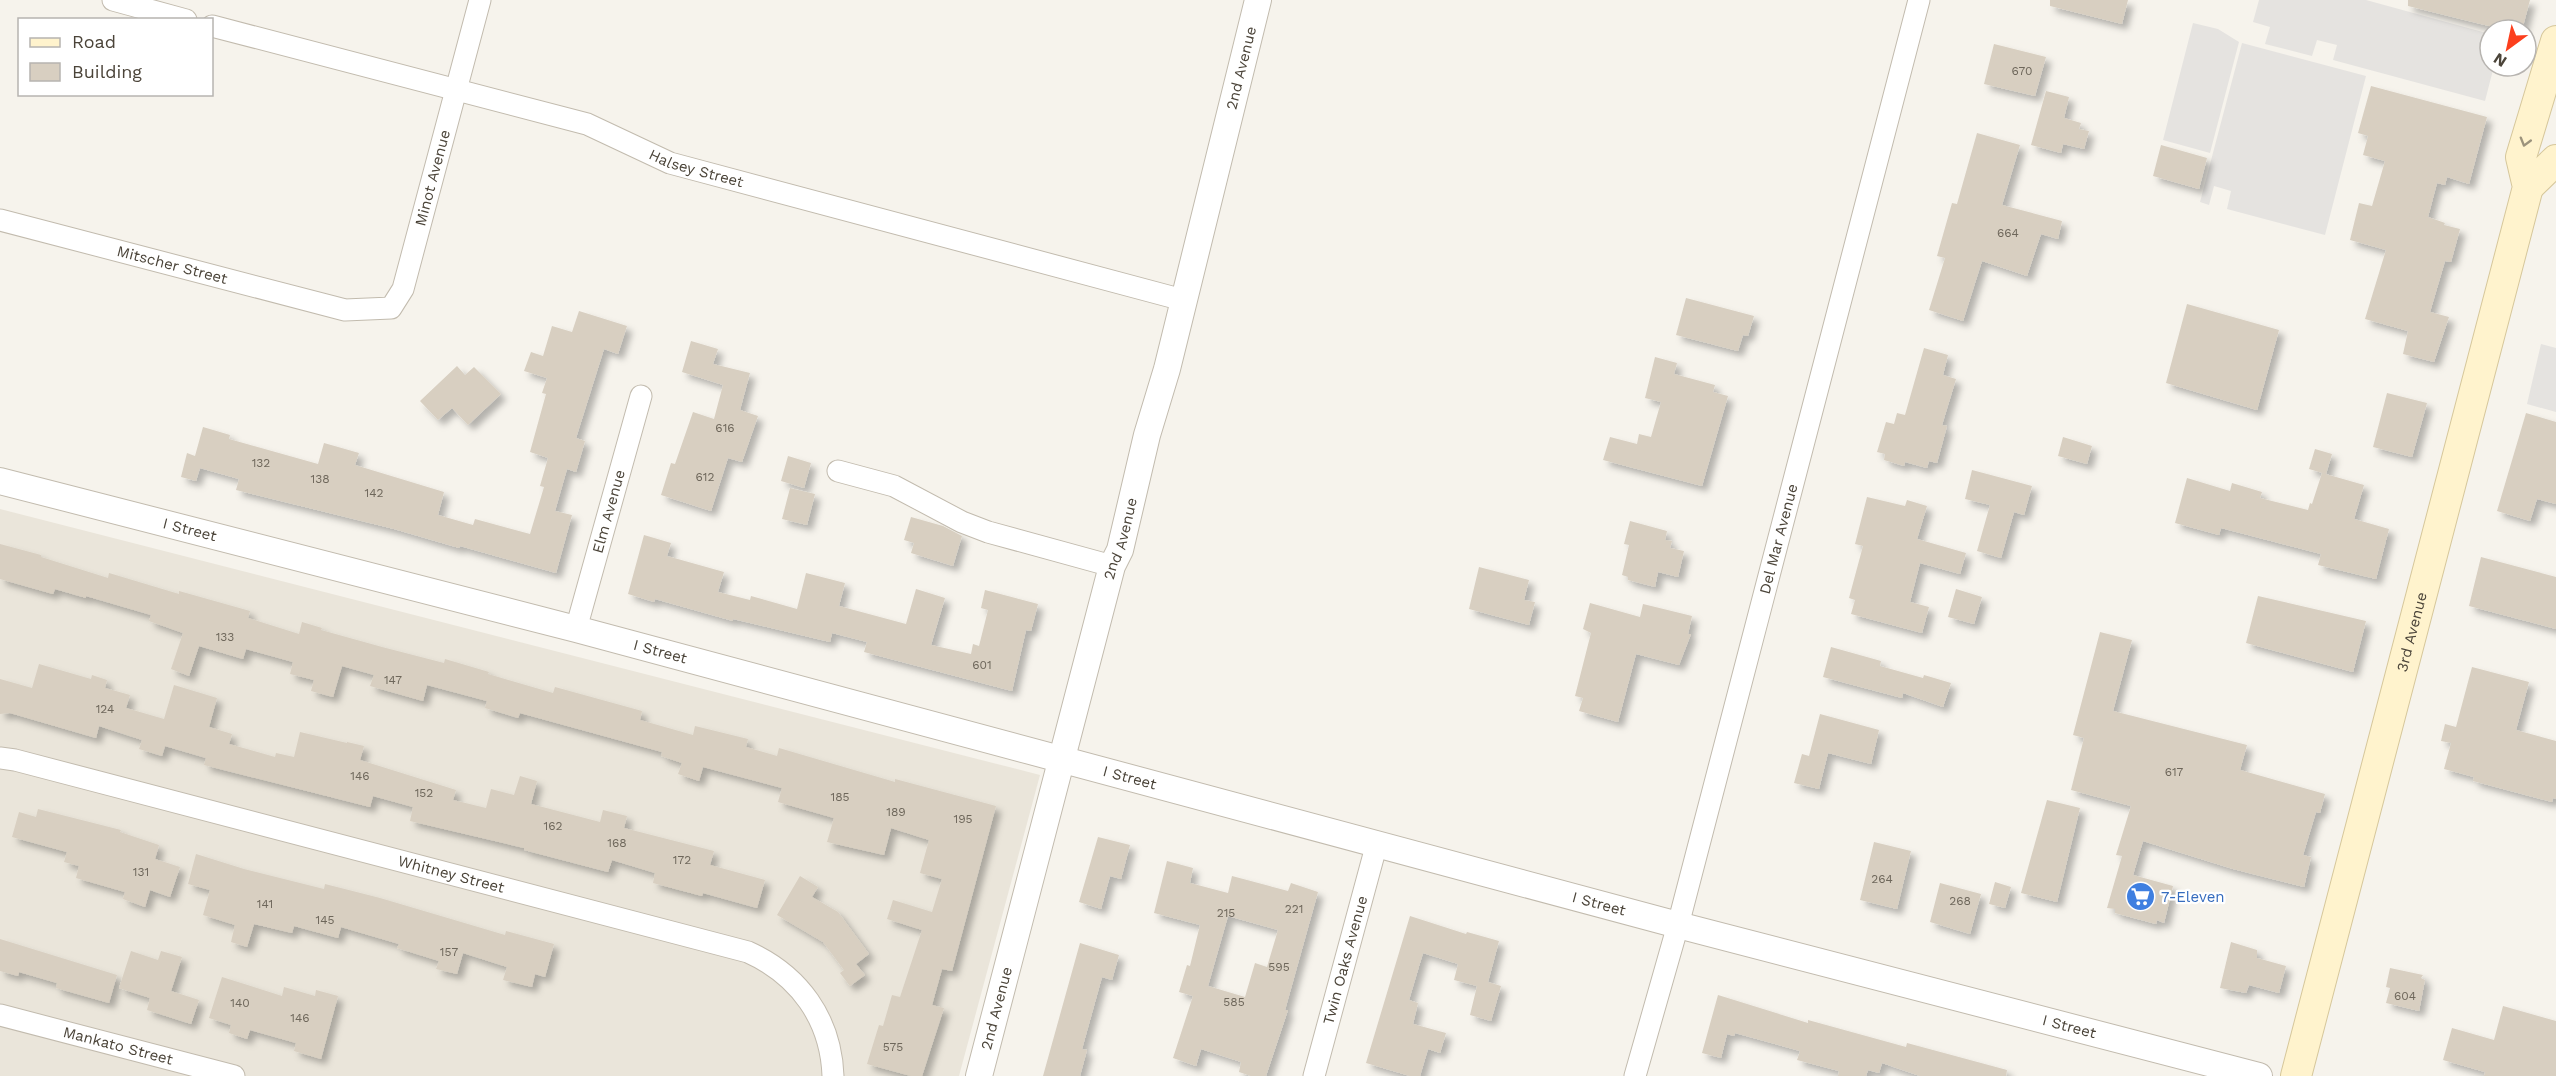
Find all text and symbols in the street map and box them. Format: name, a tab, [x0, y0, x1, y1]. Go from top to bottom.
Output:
legend	[18, 18, 213, 96]
north arrow	[2478, 18, 2538, 78]
street label: 2nd Avenue	[1222, 25, 1260, 112]
text: Road	[72, 31, 116, 52]
text: N	[2490, 49, 2510, 71]
text: Building	[72, 61, 142, 82]
house number: 670	[2011, 64, 2033, 78]
street label: Minot Avenue	[411, 128, 454, 228]
one-way arrow	[2520, 137, 2533, 147]
street label: Halsey Street	[646, 145, 746, 191]
house number: 664	[1997, 226, 2019, 240]
street label: Mitscher Street	[115, 242, 230, 288]
house number: 616	[715, 421, 735, 435]
house number: 132	[252, 456, 270, 470]
street label: Elm Avenue	[589, 468, 629, 555]
house number: 612	[696, 470, 714, 484]
house number: 138	[310, 472, 330, 486]
street label: Del Mar Avenue	[1756, 482, 1802, 596]
house number: 142	[364, 486, 384, 500]
street label: 2nd Avenue	[1100, 496, 1141, 581]
street label: I Street	[161, 514, 219, 545]
street label: 3rd Avenue	[2393, 590, 2431, 674]
house number: 133	[216, 630, 234, 644]
street label: I Street	[632, 636, 690, 668]
house number: 601	[972, 658, 992, 672]
house number: 147	[384, 673, 402, 687]
house number: 124	[96, 702, 114, 716]
street label: I Street	[1101, 762, 1159, 794]
house number: 617	[2165, 765, 2184, 779]
house number: 146	[350, 769, 370, 783]
house number: 152	[415, 786, 433, 800]
house number: 185	[830, 790, 850, 804]
house number: 189	[886, 805, 906, 819]
house number: 195	[953, 812, 973, 826]
house number: 162	[544, 819, 562, 833]
house number: 168	[607, 836, 627, 850]
street label: Whitney Street	[396, 852, 507, 897]
house number: 172	[673, 853, 691, 867]
house number: 131	[133, 865, 149, 879]
house number: 264	[1871, 872, 1893, 886]
supermarket icon: 7-Eleven	[2124, 881, 2156, 913]
street label: I Street	[1570, 888, 1628, 920]
place label: 7-Eleven	[2161, 888, 2225, 906]
street label: Twin Oaks Avenue	[1319, 894, 1371, 1027]
house number: 268	[1949, 894, 1971, 908]
house number: 141	[257, 897, 273, 911]
house number: 221	[1285, 902, 1303, 916]
house number: 215	[1217, 906, 1235, 920]
house number: 145	[316, 913, 335, 927]
house number: 157	[440, 945, 458, 959]
house number: 595	[1268, 960, 1290, 974]
street label: 2nd Avenue	[977, 965, 1016, 1052]
house number: 604	[2394, 989, 2416, 1003]
house number: 585	[1223, 995, 1245, 1009]
house number: 140	[230, 996, 250, 1010]
house number: 146	[290, 1011, 310, 1025]
street label: I Street	[2040, 1011, 2099, 1042]
street label: Mankato Street	[61, 1023, 176, 1069]
house number: 575	[883, 1040, 903, 1054]

